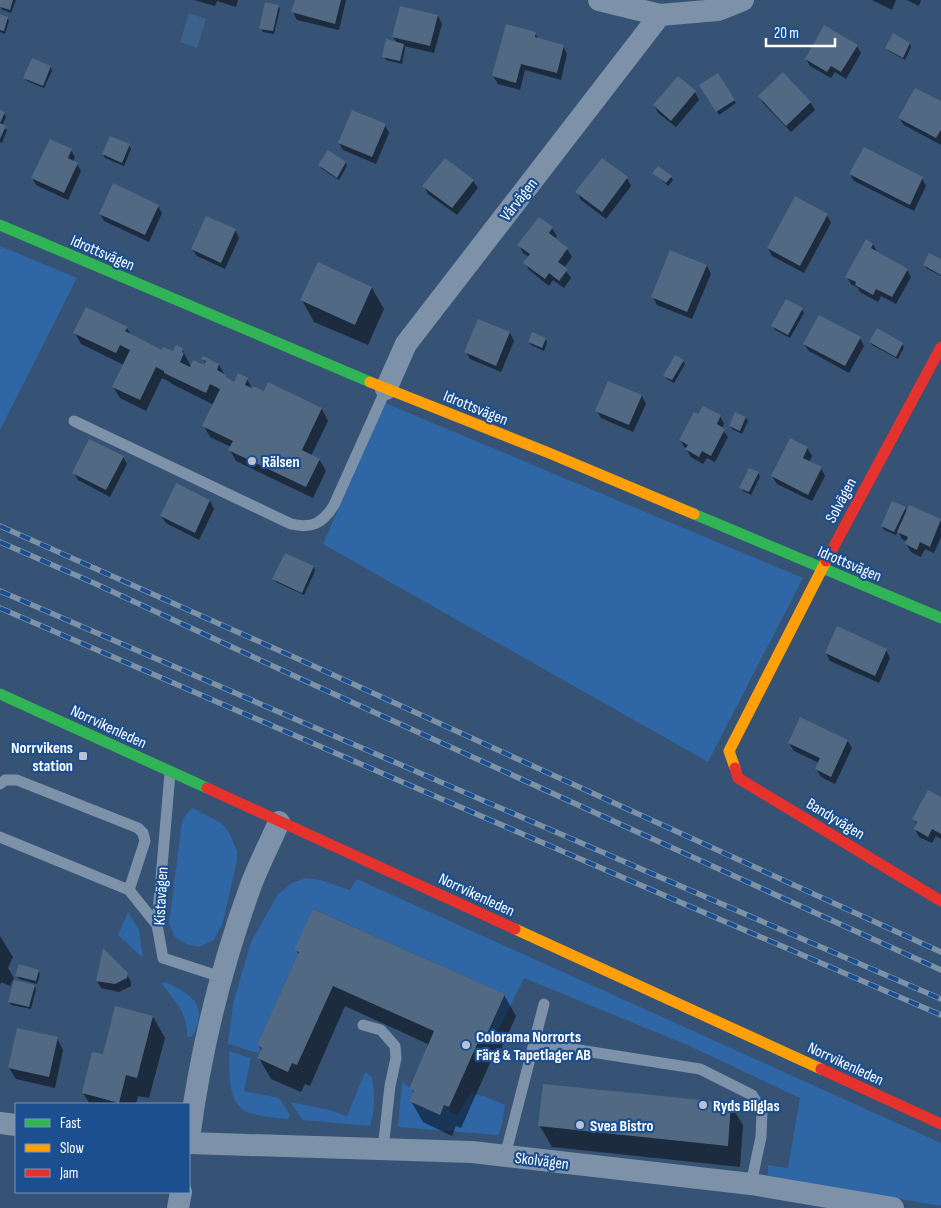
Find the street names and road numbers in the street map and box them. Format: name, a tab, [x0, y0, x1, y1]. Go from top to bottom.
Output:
street label: Vårvägen	[497, 175, 542, 225]
street label: Idrottsvägen	[67, 231, 137, 275]
street label: Idrottsvägen	[440, 387, 510, 430]
street label: Solvägen	[822, 475, 861, 526]
street label: Idrottsvägen	[814, 542, 884, 586]
street label: Norrvikenleden	[67, 701, 149, 753]
street label: Bandyvägen	[803, 794, 868, 844]
street label: Kistavägen	[150, 866, 173, 926]
street label: Norrvikenleden	[435, 869, 517, 921]
street label: Norrvikenleden	[804, 1038, 886, 1090]
street label: Skolvägen	[514, 1149, 570, 1174]

